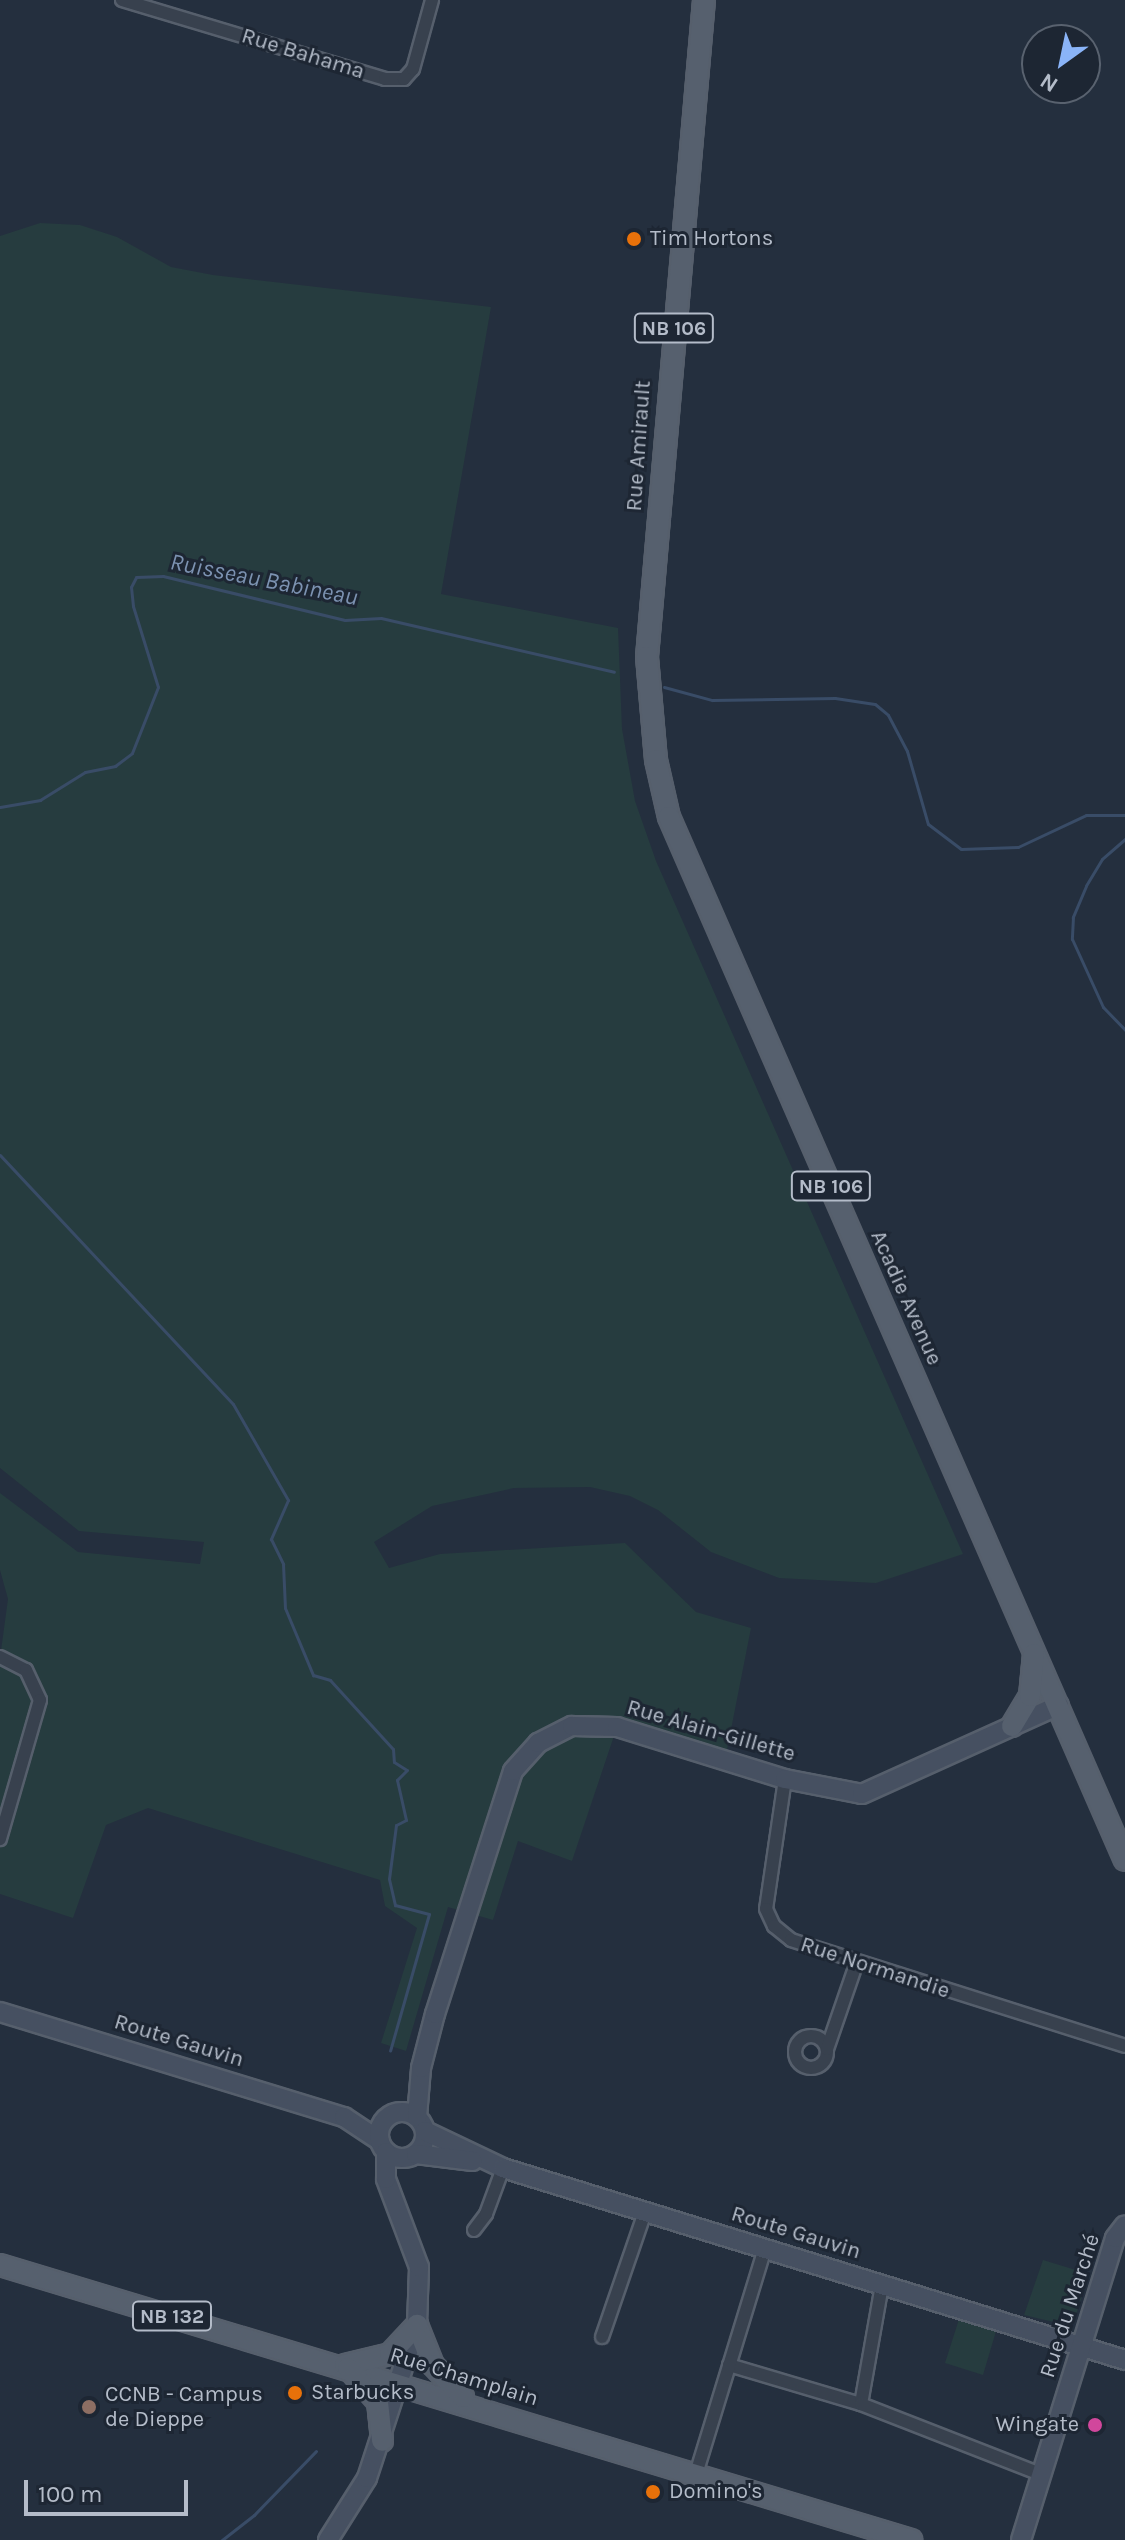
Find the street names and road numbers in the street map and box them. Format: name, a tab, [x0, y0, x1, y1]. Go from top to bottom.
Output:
street label: Rue Bahama	[238, 23, 368, 85]
road number: NB 106	[632, 312, 716, 344]
street label: Rue Amirault	[621, 380, 657, 512]
road number: NB 106	[789, 1170, 873, 1202]
street label: Acadie Avenue	[865, 1227, 947, 1369]
street label: Rue Alain-Gillette	[624, 1694, 798, 1768]
street label: Rue Normandie	[797, 1931, 953, 2005]
street label: Route Gauvin	[111, 2009, 247, 2073]
street label: Route Gauvin	[728, 2201, 864, 2265]
street label: Rue du Marché	[1034, 2231, 1106, 2381]
road number: NB 132	[130, 2300, 214, 2332]
street label: Rue Champlain	[387, 2342, 541, 2412]

